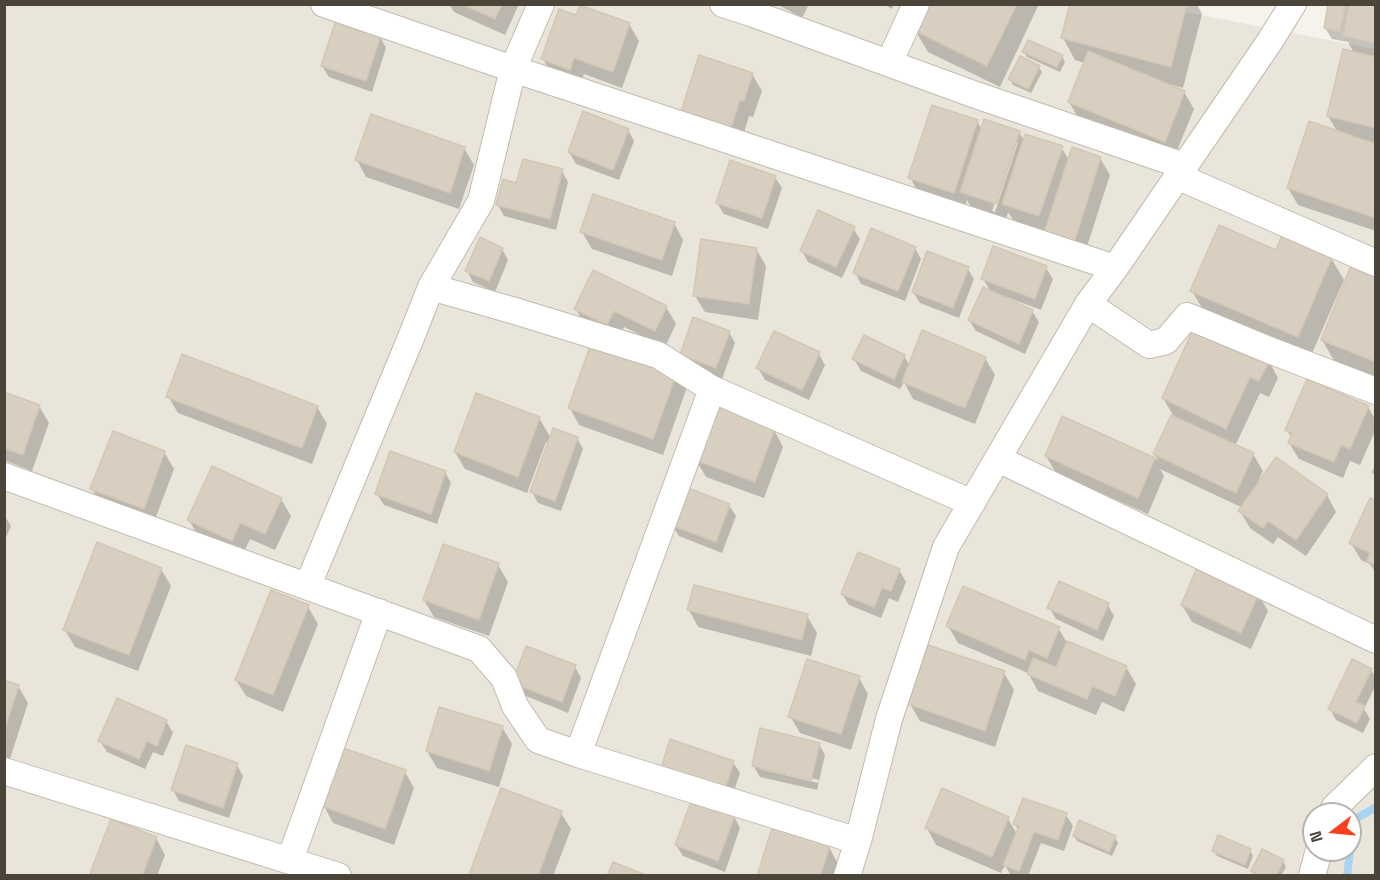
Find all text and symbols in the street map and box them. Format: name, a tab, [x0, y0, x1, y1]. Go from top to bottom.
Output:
north arrow	[1302, 802, 1362, 862]
text: N	[1305, 829, 1328, 845]

